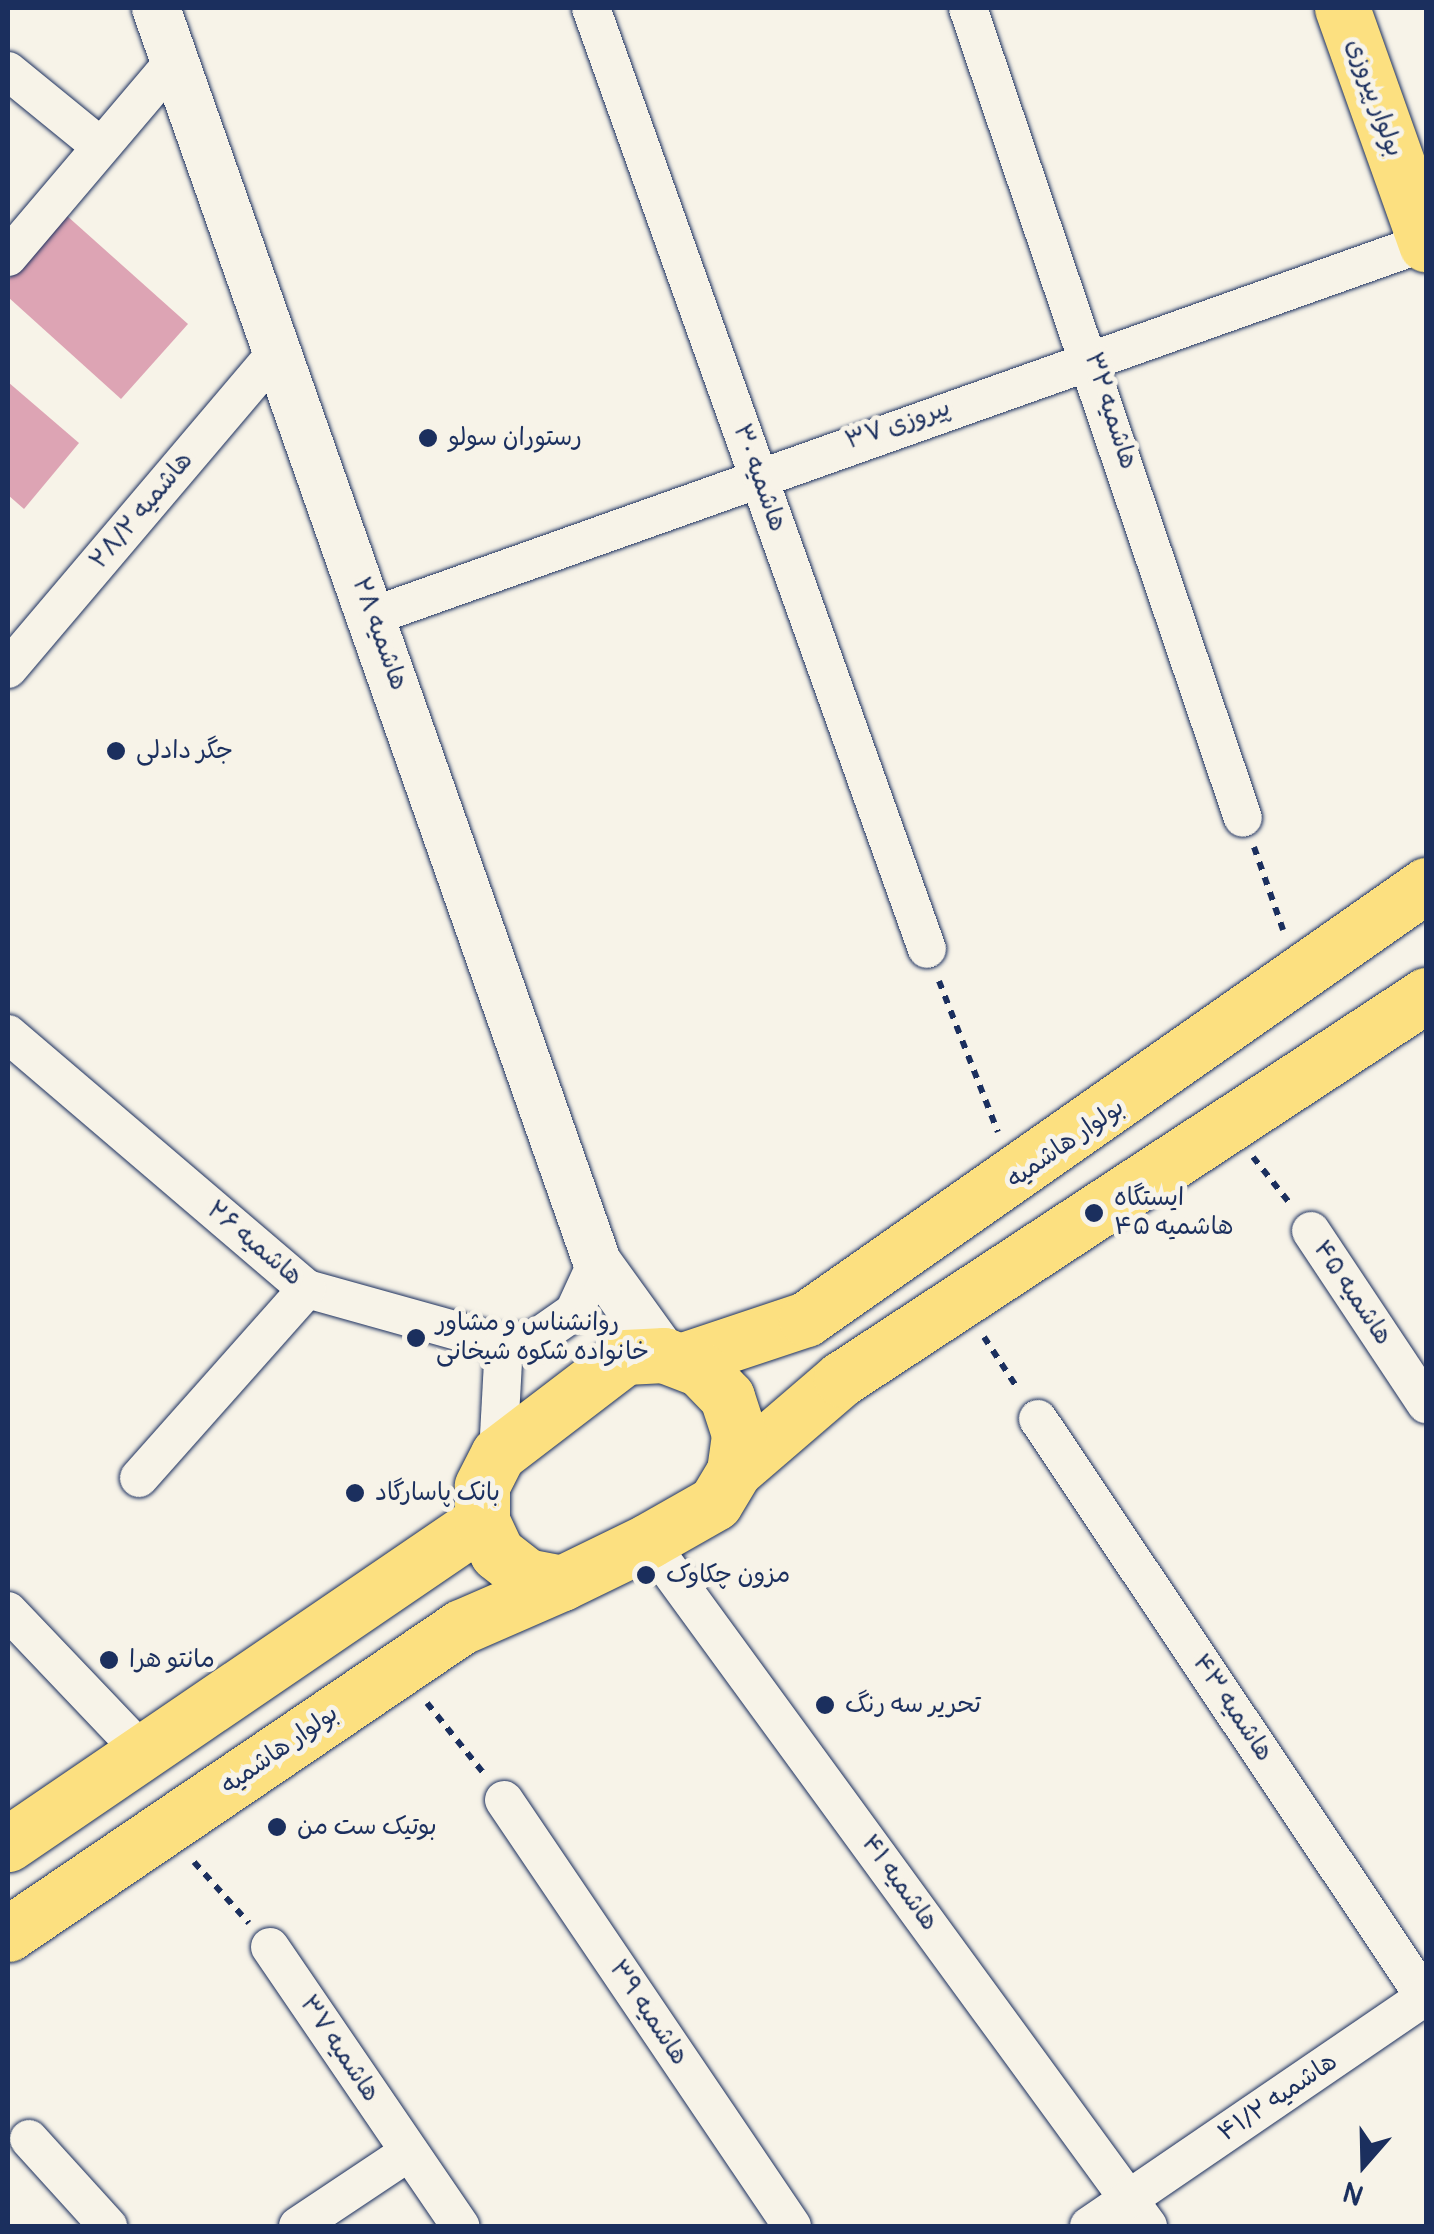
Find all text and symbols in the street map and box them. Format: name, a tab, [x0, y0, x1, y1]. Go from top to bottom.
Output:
street label: بولوار پیروزی	[1339, 35, 1409, 161]
street label: هاشمیه ۳۲	[1077, 349, 1143, 473]
street label: پیروزی ۳۷	[842, 393, 954, 457]
street label: هاشمیه ۳۰	[726, 420, 792, 536]
place label: رستوران سولو	[448, 423, 582, 453]
marker: رستوران سولو	[417, 427, 439, 449]
street label: هاشمیه ۲۸/۲	[84, 446, 200, 576]
street label: هاشمیه ۲۸	[345, 573, 413, 695]
place label: جگر دادلی	[136, 736, 233, 766]
marker: جگر دادلی	[105, 740, 127, 762]
street label: بولوار هاشمیه	[1002, 1093, 1130, 1195]
place label: ایستگاه هاشمیه ۴۵	[1114, 1184, 1234, 1243]
street label: هاشمیه ۲۶	[200, 1195, 308, 1293]
marker: ایستگاه هاشمیه ۴۵	[1083, 1202, 1105, 1224]
street label: هاشمیه ۴۵	[1306, 1235, 1398, 1351]
place label: روانشناس و مشاور خانواده شکوه شیخانی	[436, 1309, 649, 1368]
marker: روانشناس و مشاور خانواده شکوه شیخانی	[405, 1327, 427, 1349]
place label: بانک پاسارگاد	[375, 1478, 500, 1508]
marker: بانک پاسارگاد	[344, 1482, 366, 1504]
place label: مزون چکاوک	[666, 1560, 790, 1590]
marker: مزون چکاوک	[635, 1564, 657, 1586]
place label: مانتو هرا	[129, 1645, 215, 1675]
marker: مانتو هرا	[98, 1649, 120, 1671]
street label: هاشمیه ۴۳	[1185, 1649, 1279, 1767]
place label: تحریر سه رنگ	[845, 1690, 981, 1720]
marker: تحریر سه رنگ	[814, 1694, 836, 1716]
street label: بولوار هاشمیه	[216, 1699, 344, 1801]
place label: بوتیک ست من	[297, 1812, 437, 1842]
marker: بوتیک ست من	[266, 1816, 288, 1838]
street label: هاشمیه ۴۱	[854, 1829, 944, 1937]
street label: هاشمیه ۳۹	[602, 1955, 694, 2071]
street label: هاشمیه ۳۷	[293, 1990, 385, 2108]
street label: هاشمیه ۴۱/۲	[1213, 2047, 1343, 2149]
north arrow	[1314, 2114, 1414, 2214]
text: N	[1339, 2173, 1368, 2212]

